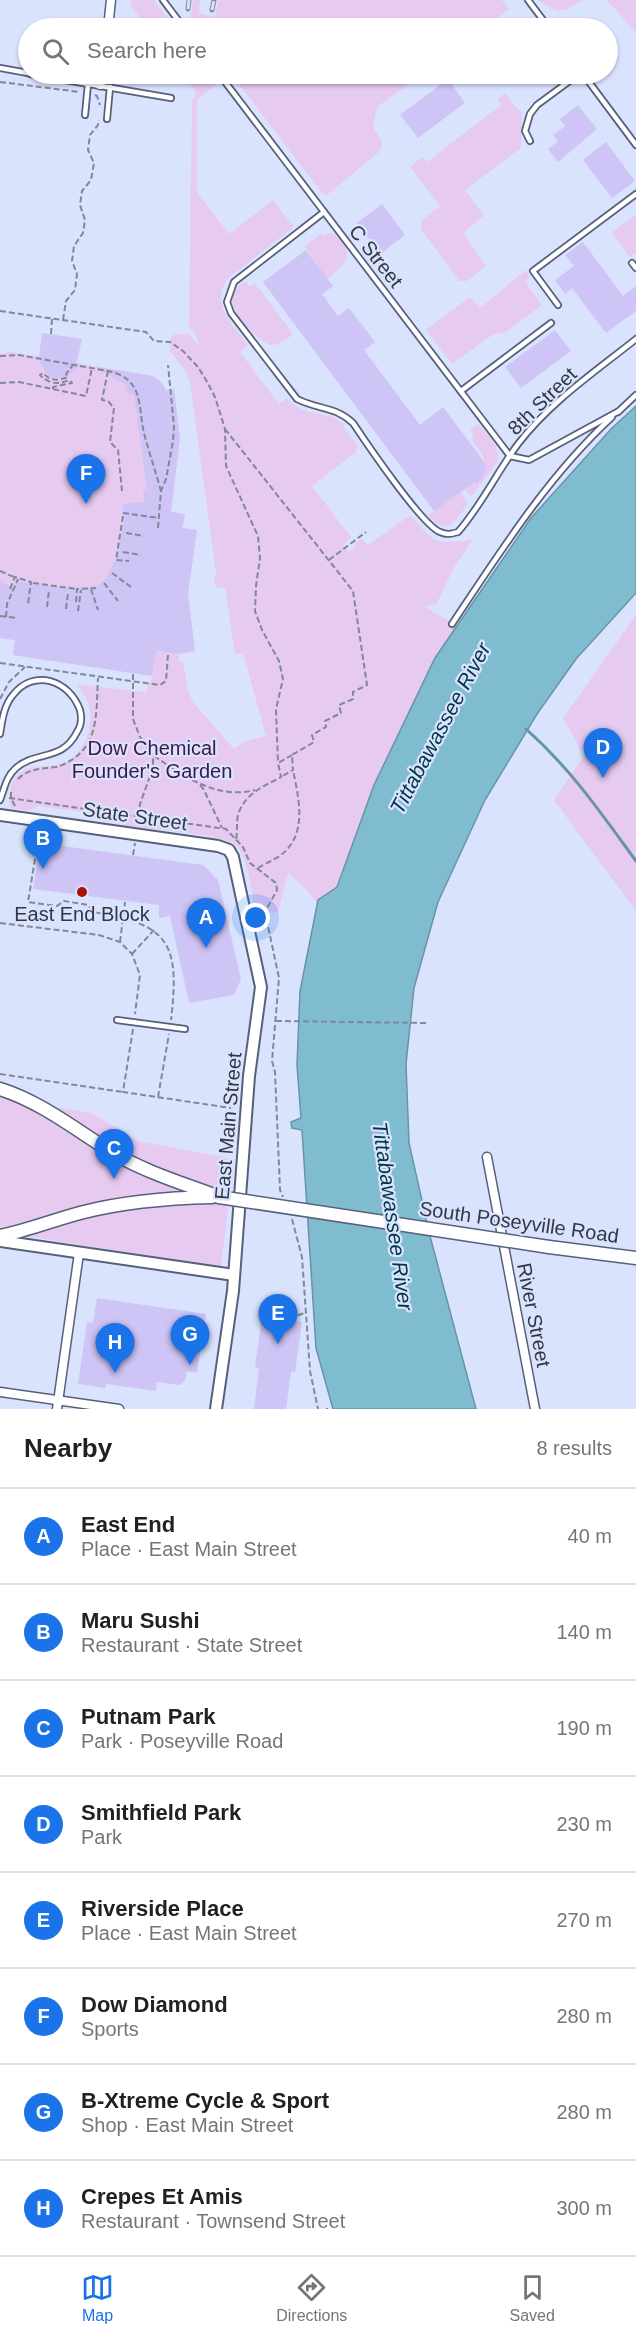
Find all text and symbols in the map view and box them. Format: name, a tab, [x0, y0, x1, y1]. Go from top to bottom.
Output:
search box	[18, 18, 618, 84]
icon: search	[39, 35, 72, 68]
text: Search here	[87, 38, 207, 63]
street label: C Street	[345, 220, 408, 292]
street label: 8th Street	[503, 363, 581, 439]
pin: F	[66, 454, 106, 504]
water label: Tittabawassee River	[385, 638, 495, 817]
pin: D	[584, 728, 622, 778]
park label: Dow Chemical Founder's Garden	[72, 737, 232, 782]
street label: State Street	[81, 798, 189, 834]
pin: B	[24, 820, 63, 869]
marker: East End Block	[75, 885, 89, 899]
pin: A	[186, 898, 226, 948]
place label: East End Block	[14, 903, 151, 925]
your location	[241, 903, 270, 932]
street label: East Main Street	[211, 1051, 245, 1201]
water label: Tittabawassee River	[368, 1120, 418, 1313]
pin: C	[94, 1130, 134, 1179]
street label: South Poseyville Road	[418, 1197, 620, 1247]
street label: River Street	[513, 1261, 555, 1369]
pin: E	[258, 1294, 298, 1344]
pin: G	[170, 1316, 210, 1365]
pin: H	[96, 1324, 134, 1373]
text: Nearby	[24, 1433, 112, 1463]
text: 8 results	[536, 1437, 612, 1459]
text: East End	[81, 1512, 175, 1537]
text: A	[36, 1525, 51, 1547]
text: 40 m	[568, 1525, 612, 1547]
text: Place · East Main Street	[81, 1538, 297, 1560]
text: Maru Sushi	[81, 1608, 200, 1633]
text: B	[36, 1621, 51, 1643]
text: 140 m	[556, 1621, 612, 1643]
text: Restaurant · State Street	[81, 1634, 302, 1656]
text: Putnam Park	[81, 1704, 216, 1729]
text: C	[36, 1717, 51, 1739]
text: 190 m	[556, 1717, 612, 1739]
text: Park · Poseyville Road	[81, 1730, 283, 1752]
text: Smithfield Park	[81, 1800, 241, 1825]
text: D	[36, 1813, 51, 1835]
text: 230 m	[556, 1813, 612, 1835]
text: Park	[81, 1826, 122, 1848]
text: Riverside Place	[81, 1896, 244, 1921]
text: E	[37, 1909, 50, 1931]
text: 270 m	[556, 1909, 612, 1931]
text: Place · East Main Street	[81, 1922, 297, 1944]
text: Dow Diamond	[81, 1992, 228, 2017]
text: F	[37, 2005, 50, 2027]
text: 280 m	[556, 2005, 612, 2027]
text: Sports	[81, 2018, 139, 2040]
text: B-Xtreme Cycle & Sport	[81, 2088, 329, 2113]
text: G	[36, 2101, 51, 2123]
text: 280 m	[556, 2101, 612, 2123]
text: Shop · East Main Street	[81, 2114, 293, 2136]
text: Crepes Et Amis	[81, 2184, 243, 2209]
text: H	[36, 2197, 51, 2219]
text: 300 m	[556, 2197, 612, 2219]
text: Restaurant · Townsend Street	[81, 2210, 345, 2232]
tab: Map	[81, 2271, 114, 2325]
tab: Directions	[276, 2271, 347, 2325]
tab: Saved	[510, 2271, 555, 2325]

